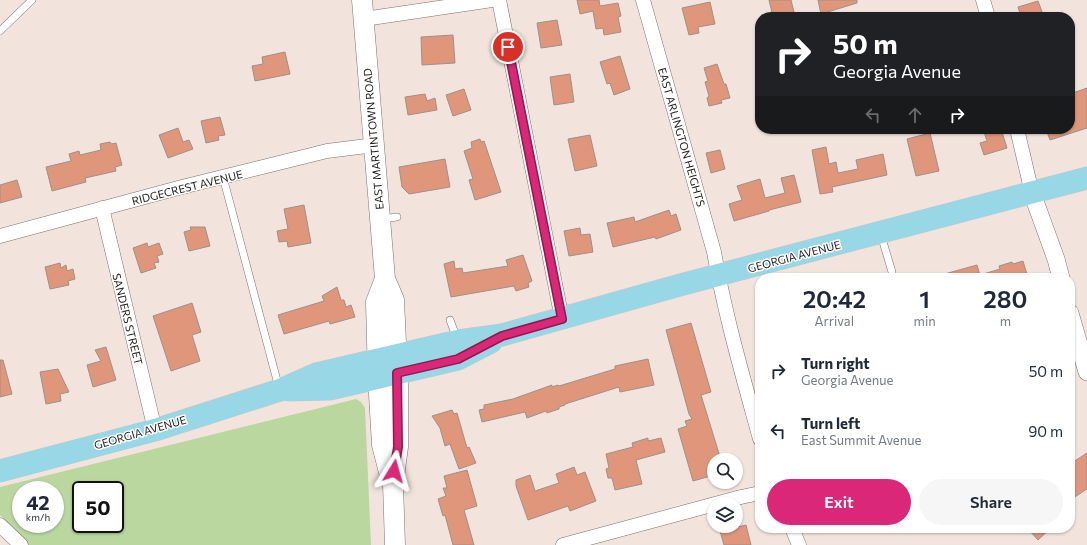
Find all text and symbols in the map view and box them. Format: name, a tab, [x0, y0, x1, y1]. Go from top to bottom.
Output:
text: 50 m	[833, 26, 898, 60]
icon: right	[767, 28, 819, 80]
pin	[491, 30, 525, 64]
icon: arrive	[497, 36, 519, 58]
text: Georgia Avenue	[833, 60, 961, 82]
street label: EAST ARLINGTON HEIGHTS	[656, 66, 708, 208]
street label: EAST MARTINTOWN ROAD	[360, 68, 386, 210]
icon: left	[862, 104, 884, 126]
icon: ahead	[904, 104, 926, 126]
icon: right	[946, 104, 968, 126]
street label: RIDGECREST AVENUE	[130, 167, 244, 207]
street label: GEORGIA AVENUE	[746, 237, 842, 275]
street label: SANDERS STREET	[110, 272, 146, 366]
text: 20:42	[803, 284, 866, 313]
text: 1	[919, 284, 930, 313]
text: 280	[983, 284, 1027, 313]
text: Arrival	[815, 313, 854, 329]
text: min	[914, 313, 936, 329]
text: m	[1000, 313, 1011, 329]
text: Turn right	[801, 354, 870, 372]
icon: right	[767, 360, 789, 382]
text: 50 m	[1029, 362, 1063, 380]
text: Georgia Avenue	[801, 372, 893, 388]
street label: GEORGIA AVENUE	[92, 413, 188, 451]
text: Turn left	[801, 414, 860, 432]
icon: left	[767, 420, 789, 442]
text: 90 m	[1028, 422, 1063, 440]
text: East Summit Avenue	[801, 432, 921, 448]
position arrow	[373, 450, 415, 492]
map controls	[707, 453, 743, 533]
button: search	[707, 453, 743, 489]
button: Exit	[767, 479, 911, 525]
button: Share	[919, 479, 1063, 525]
speed limit sign: 50	[72, 481, 124, 533]
text: 42	[26, 490, 50, 514]
button: layers	[707, 497, 743, 533]
text: km/h	[26, 511, 50, 523]

